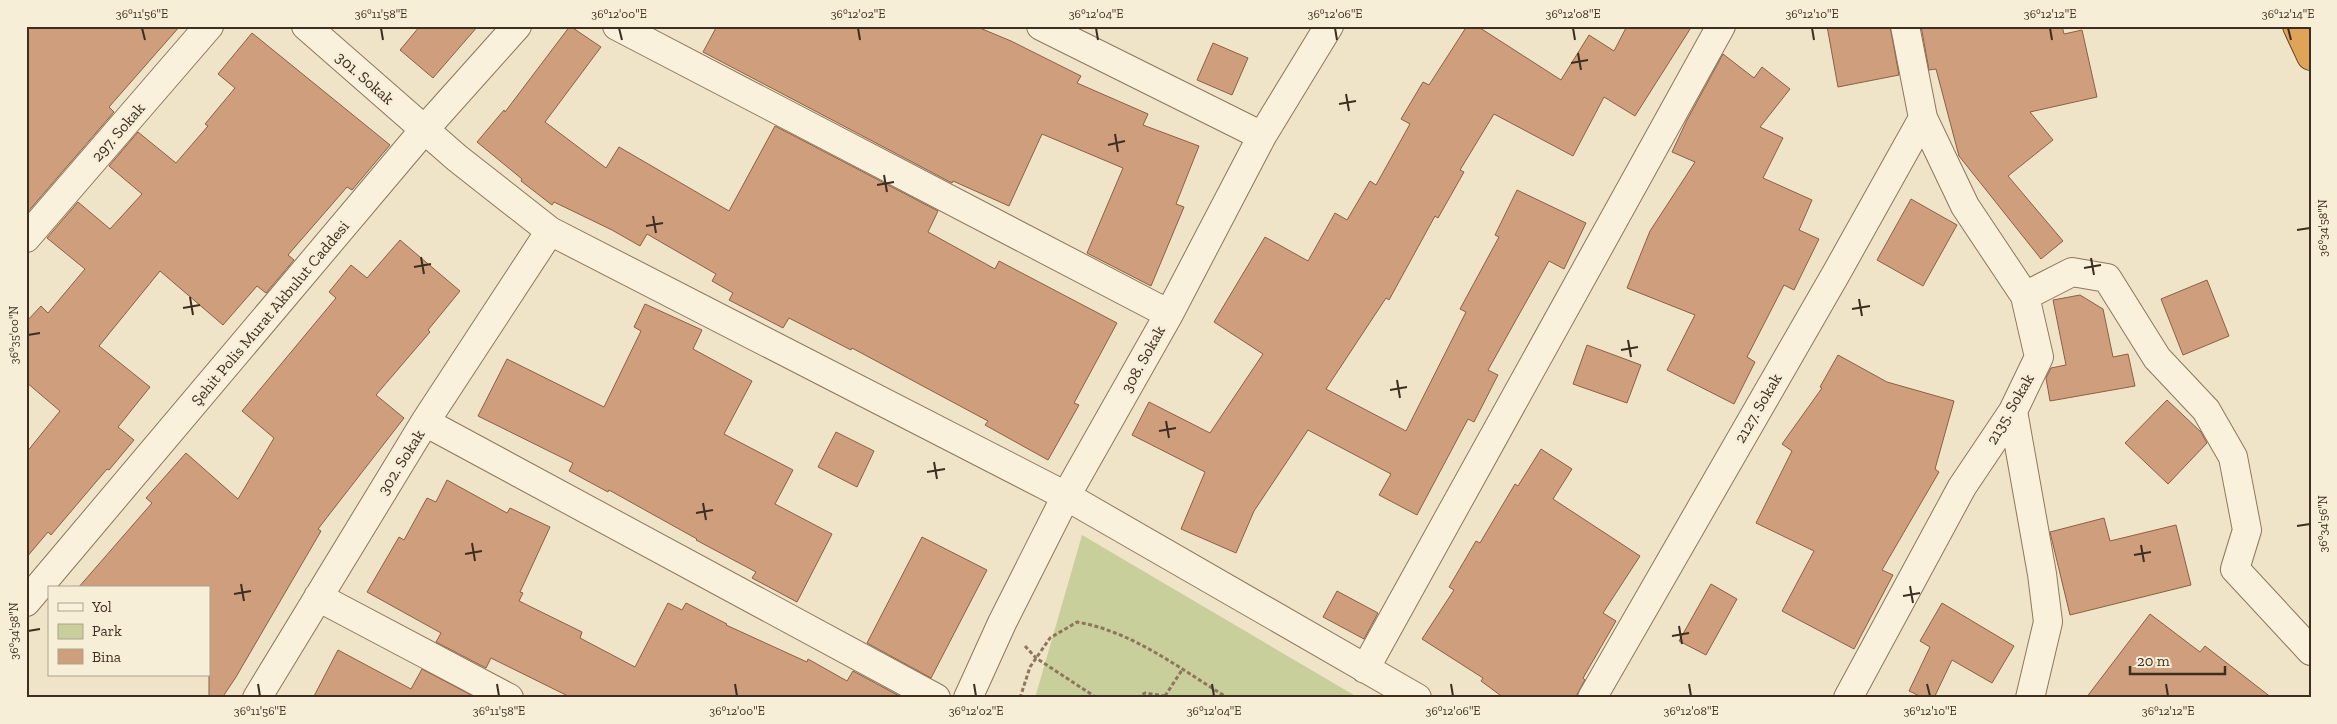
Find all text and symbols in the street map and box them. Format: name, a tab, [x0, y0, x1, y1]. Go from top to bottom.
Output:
text: 36°11'56"E	[116, 7, 168, 21]
text: 36°11'58"E	[355, 7, 407, 21]
text: 36°12'00"E	[591, 7, 647, 21]
text: 36°12'02"E	[831, 7, 885, 21]
text: 36°12'04"E	[1069, 7, 1123, 21]
text: 36°12'06"E	[1308, 7, 1362, 21]
text: 36°12'08"E	[1546, 7, 1600, 21]
text: 36°12'10"E	[1785, 7, 1839, 21]
text: 36°12'12"E	[2024, 7, 2076, 21]
text: 36°12'14"E	[2262, 7, 2314, 21]
street label: 301. Sokak	[332, 47, 399, 109]
street label: 297. Sokak	[87, 98, 149, 165]
text: 36°34'58"N	[2316, 199, 2330, 257]
street label: Şehit Polis Murat Akbulut Caddesi	[187, 216, 353, 409]
text: 36°35'00"N	[7, 306, 21, 364]
street label: 308. Sokak	[1117, 322, 1169, 396]
street label: 2127. Sokak	[1730, 369, 1786, 446]
street label: 2135. Sokak	[1982, 370, 2038, 448]
street label: 302. Sokak	[373, 425, 429, 498]
text: 36°34'56"N	[2316, 495, 2330, 553]
legend	[48, 586, 210, 676]
text: Yol	[91, 598, 112, 616]
text: 36°34'58"N	[7, 602, 21, 660]
text: Park	[92, 622, 122, 640]
scale bar	[2130, 644, 2224, 676]
text: Bina	[92, 648, 121, 666]
text: 20 m	[2137, 652, 2170, 670]
text: 36°11'56"E	[234, 704, 286, 718]
text: 36°11'58"E	[473, 704, 525, 718]
text: 36°12'00"E	[709, 704, 765, 718]
text: 36°12'02"E	[949, 704, 1003, 718]
text: 36°12'04"E	[1187, 704, 1241, 718]
text: 36°12'06"E	[1426, 704, 1480, 718]
text: 36°12'08"E	[1664, 704, 1718, 718]
text: 36°12'10"E	[1903, 704, 1957, 718]
text: 36°12'12"E	[2142, 704, 2194, 718]

